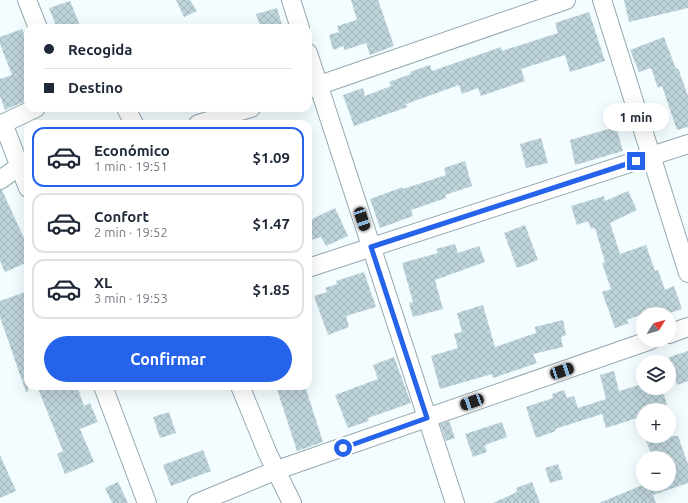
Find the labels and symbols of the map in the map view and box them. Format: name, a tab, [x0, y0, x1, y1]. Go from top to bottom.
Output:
callout: 1 min	[603, 103, 669, 131]
route end	[627, 152, 645, 170]
car	[353, 206, 371, 232]
north arrow	[636, 307, 676, 347]
car	[549, 361, 575, 381]
car	[459, 392, 485, 412]
route start	[334, 439, 352, 457]

